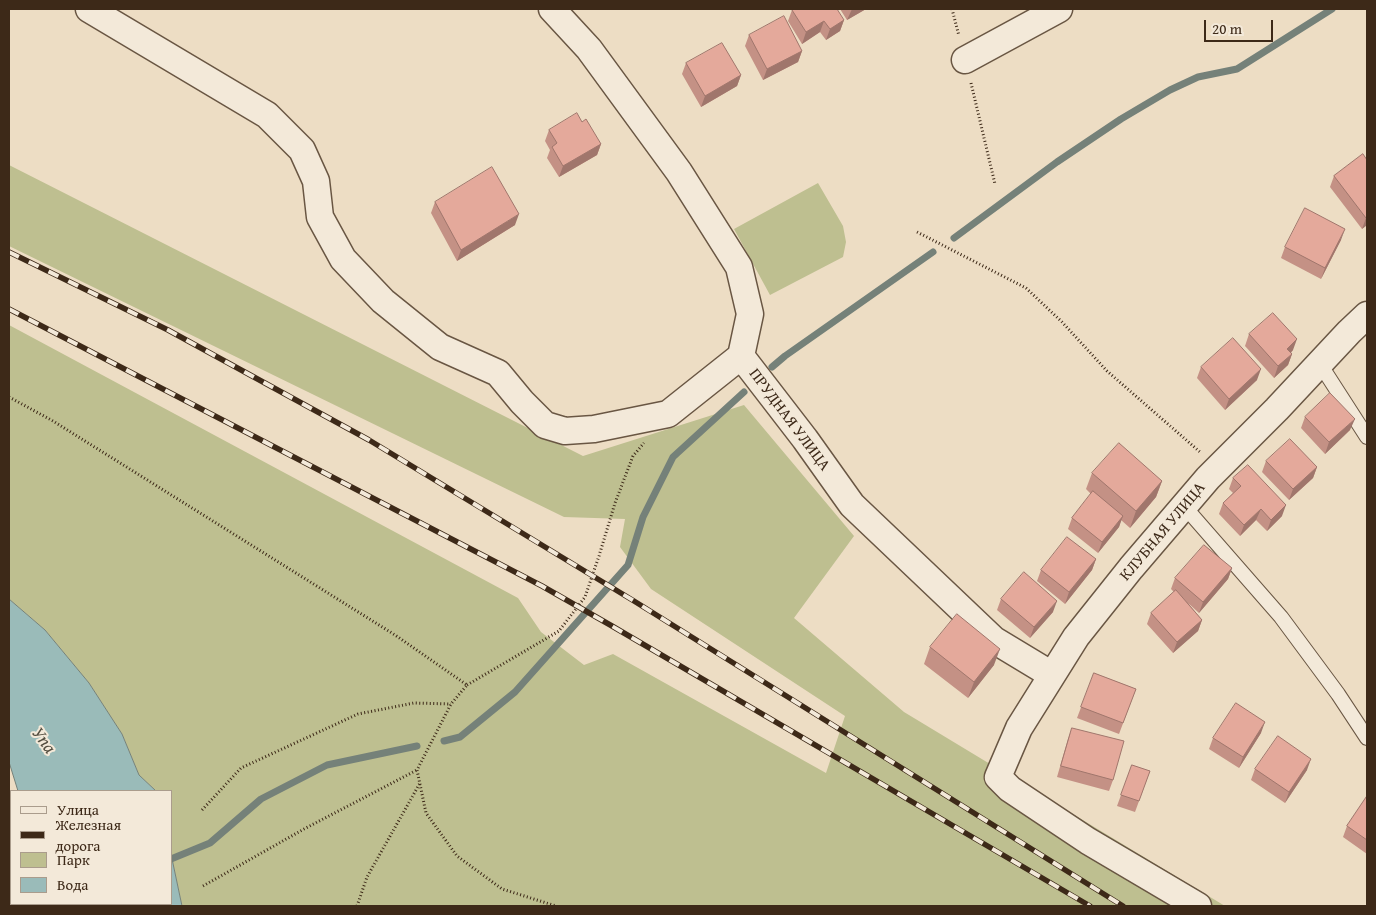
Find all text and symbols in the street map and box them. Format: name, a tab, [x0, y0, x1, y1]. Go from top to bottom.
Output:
scale bar	[1206, 10, 1275, 42]
text: 20 m	[1212, 18, 1242, 39]
street label: ПРУДНАЯ УЛИЦА	[744, 365, 834, 475]
street label: КЛУБНАЯ УЛИЦА	[1116, 479, 1210, 585]
water label: Упа	[26, 724, 60, 758]
legend	[10, 790, 172, 905]
text: Улица	[57, 799, 99, 820]
text: Железная дорога	[55, 814, 121, 856]
text: Парк	[57, 849, 90, 870]
text: Вода	[57, 874, 88, 895]

